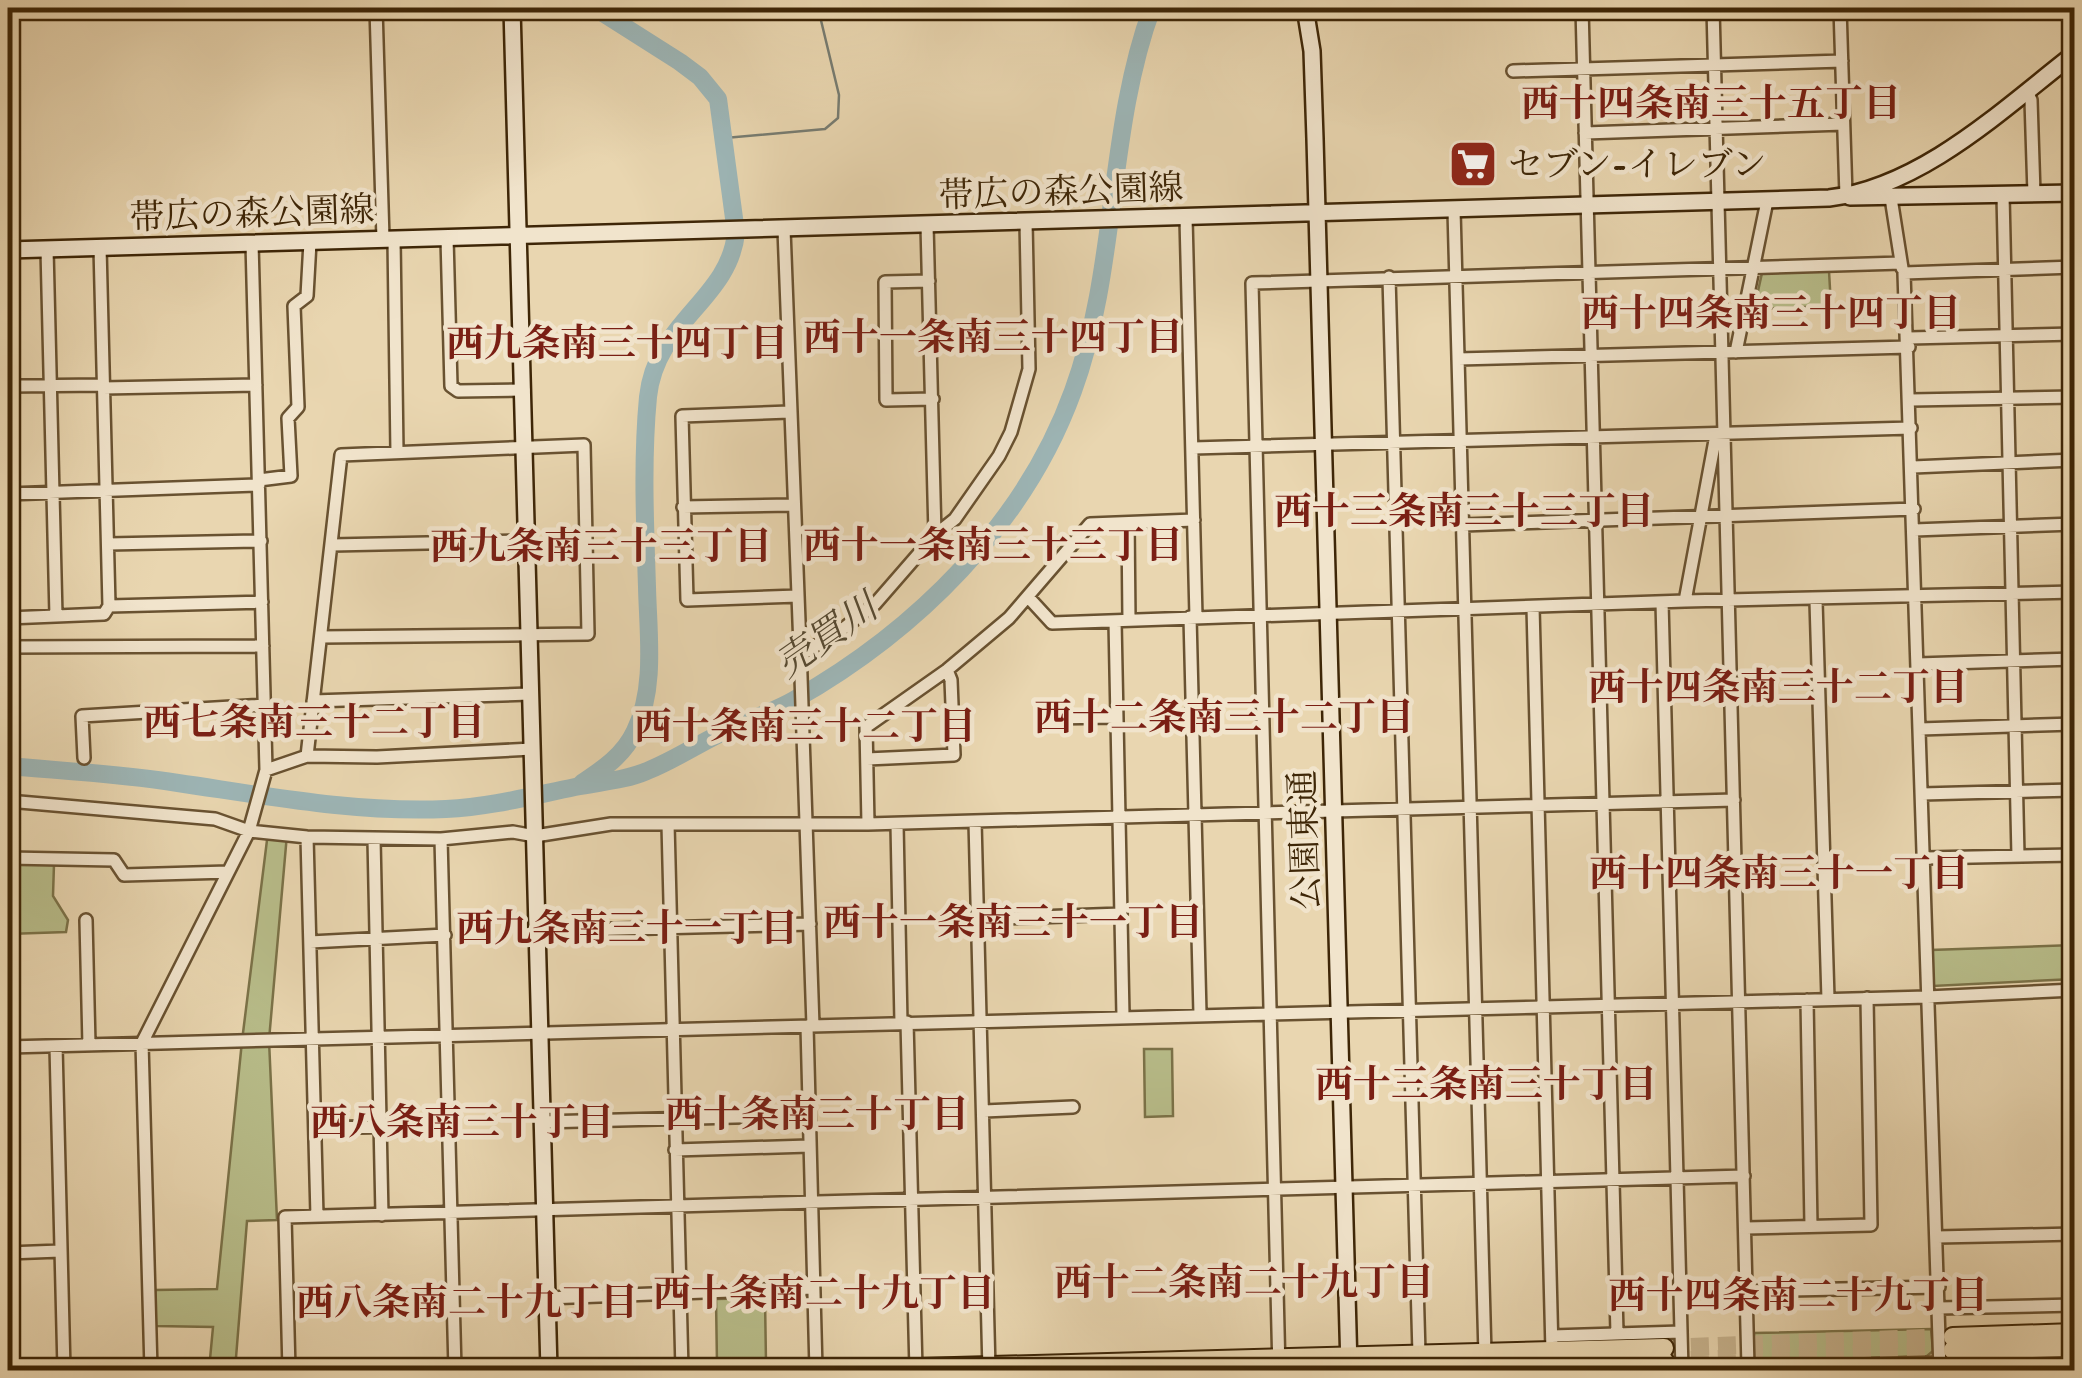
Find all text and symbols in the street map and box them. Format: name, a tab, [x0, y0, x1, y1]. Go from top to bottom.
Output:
district label: 西十四条南三十五丁目	[1521, 82, 1901, 130]
supermarket icon: セブン-イレブン	[1447, 138, 1499, 190]
place label: セブン-イレブン	[1508, 144, 1766, 189]
street label: 帯広の森公園線	[938, 167, 1184, 220]
street label: 帯広の森公園線	[129, 189, 375, 242]
district label: 西十四条南三十四丁目	[1581, 292, 1961, 340]
district label: 西十一条南三十四丁目	[803, 316, 1183, 364]
district label: 西九条南三十四丁目	[446, 322, 788, 370]
district label: 西十三条南三十三丁目	[1274, 490, 1654, 538]
district label: 西十一条南三十三丁目	[803, 524, 1183, 572]
district label: 西九条南三十三丁目	[430, 525, 772, 573]
water label: 売買川	[767, 583, 891, 690]
district label: 西十四条南三十二丁目	[1588, 666, 1968, 714]
district label: 西十二条南三十二丁目	[1034, 696, 1414, 744]
district label: 西七条南三十二丁目	[143, 701, 485, 749]
district label: 西十条南三十二丁目	[634, 705, 976, 753]
street label: 公園東通	[1282, 769, 1331, 911]
district label: 西十四条南三十一丁目	[1589, 852, 1969, 900]
district label: 西十一条南三十一丁目	[823, 901, 1203, 949]
district label: 西九条南三十一丁目	[456, 907, 798, 955]
district label: 西十三条南三十丁目	[1315, 1063, 1657, 1111]
district label: 西十条南三十丁目	[665, 1093, 969, 1141]
district label: 西八条南三十丁目	[310, 1101, 614, 1149]
district label: 西十二条南二十九丁目	[1054, 1261, 1434, 1309]
district label: 西十条南二十九丁目	[653, 1272, 995, 1320]
district label: 西十四条南二十九丁目	[1608, 1274, 1988, 1322]
district label: 西八条南二十九丁目	[296, 1281, 638, 1329]

